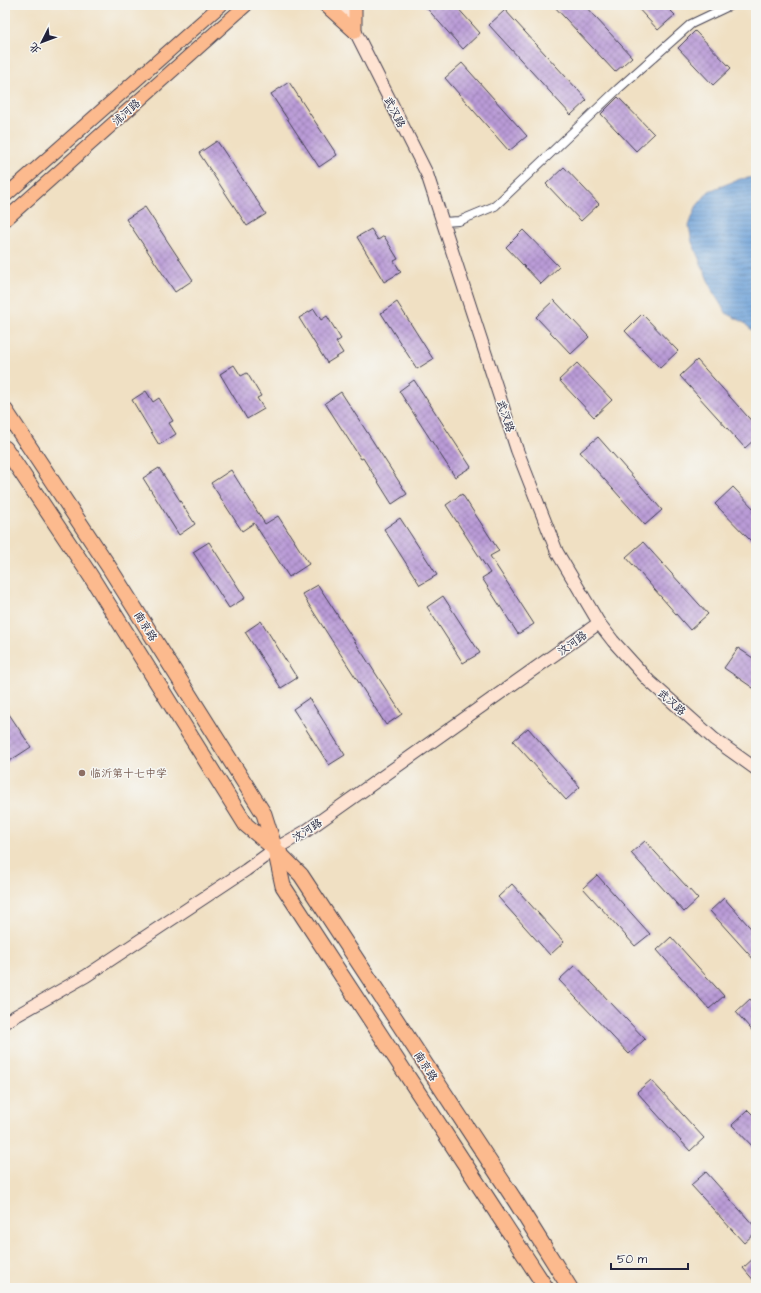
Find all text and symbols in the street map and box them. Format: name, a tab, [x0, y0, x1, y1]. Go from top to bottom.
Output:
north arrow	[22, 22, 62, 62]
text: 北	[26, 39, 44, 57]
street label: 武汉路	[380, 94, 409, 130]
street label: 沭河路	[109, 96, 144, 129]
street label: 武汉路	[493, 398, 518, 434]
street label: 南京路	[130, 608, 161, 644]
street label: 汶河路	[555, 628, 590, 659]
street label: 武汉路	[654, 686, 689, 719]
place label: 临沂第十七中学	[90, 766, 167, 781]
marker: 临沂第十七中学	[77, 768, 87, 778]
street label: 汶河路	[289, 815, 325, 846]
street label: 南京路	[410, 1048, 441, 1084]
scale bar	[611, 1245, 688, 1271]
text: 50 m	[617, 1251, 648, 1268]

